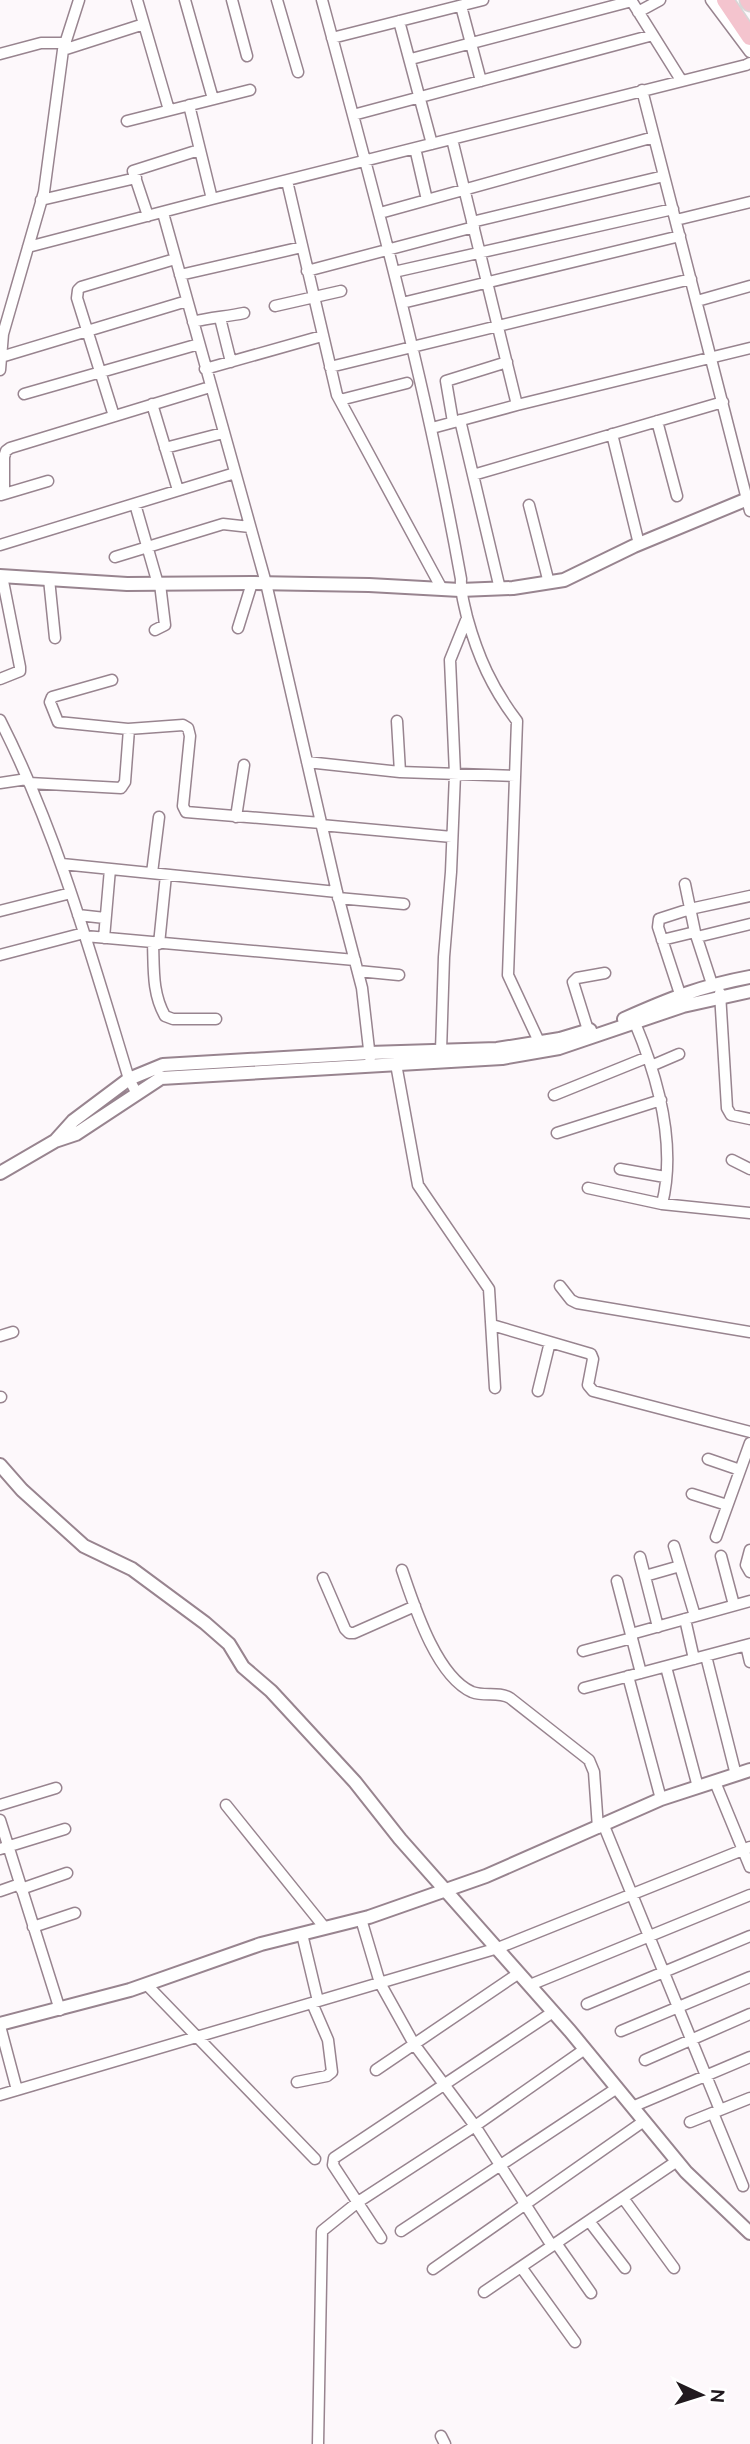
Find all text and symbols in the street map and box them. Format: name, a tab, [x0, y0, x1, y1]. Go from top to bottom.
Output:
north arrow	[666, 2360, 736, 2430]
text: N	[706, 2388, 729, 2404]

